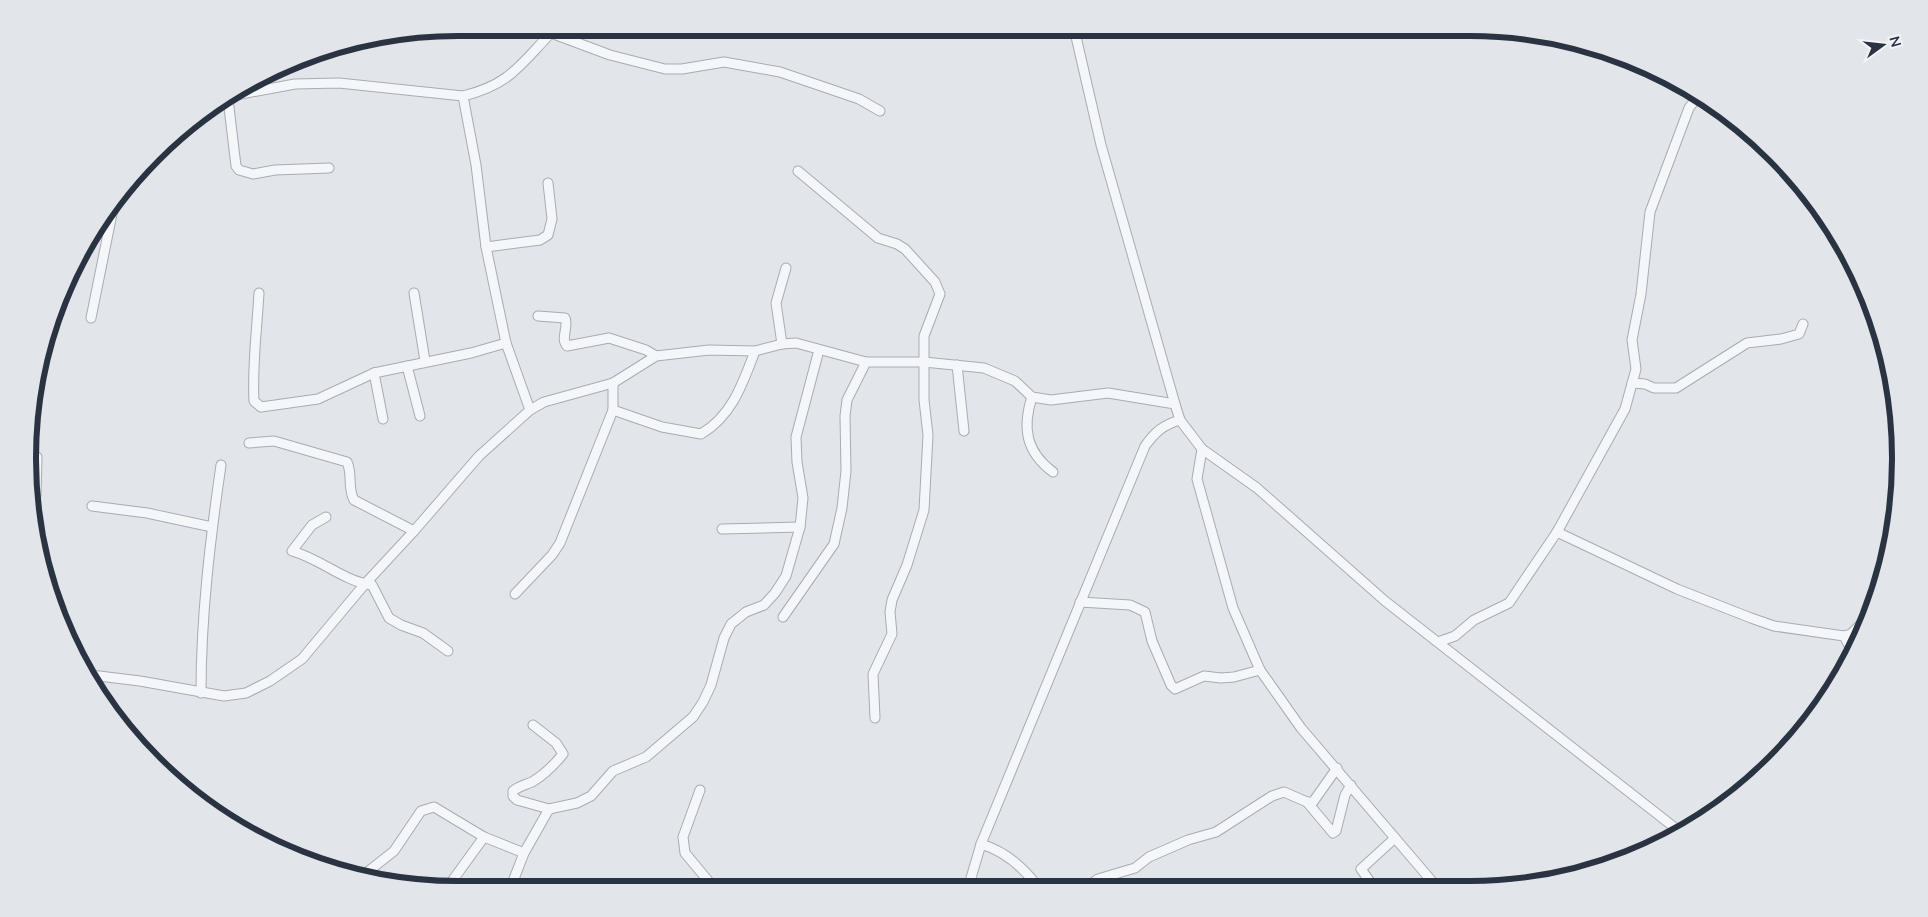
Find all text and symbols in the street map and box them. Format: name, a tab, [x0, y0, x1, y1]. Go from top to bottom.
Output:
north arrow	[1858, 20, 1908, 70]
text: N	[1885, 34, 1906, 49]

